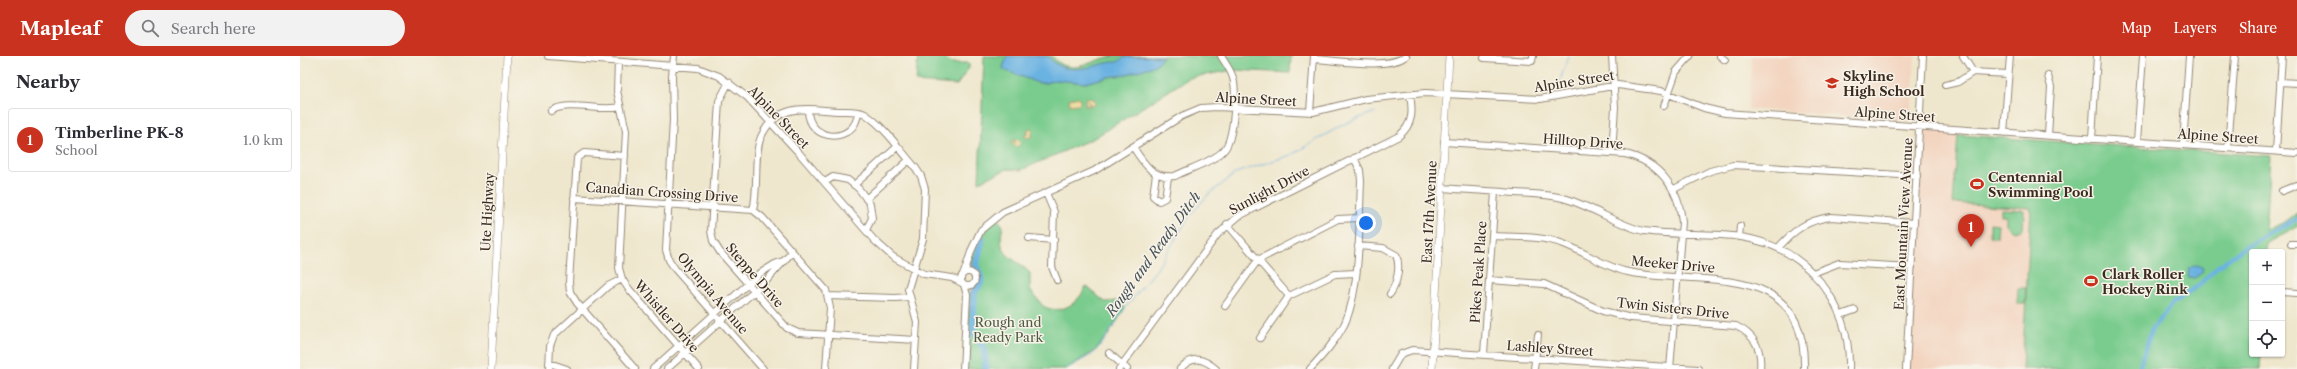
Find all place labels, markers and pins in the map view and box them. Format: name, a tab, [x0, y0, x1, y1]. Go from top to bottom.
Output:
place label: Skyline High School	[1843, 68, 1925, 99]
school or university icon: Skyline High School	[1824, 75, 1840, 91]
place label: Centennial Swimming Pool	[1988, 169, 2094, 200]
sports icon: Centennial Swimming Pool	[1969, 176, 1985, 192]
pin: 1	[1958, 214, 1984, 247]
place label: Clark Roller Hockey Rink	[2102, 266, 2188, 297]
sports icon: Clark Roller Hockey Rink	[2083, 273, 2099, 289]

